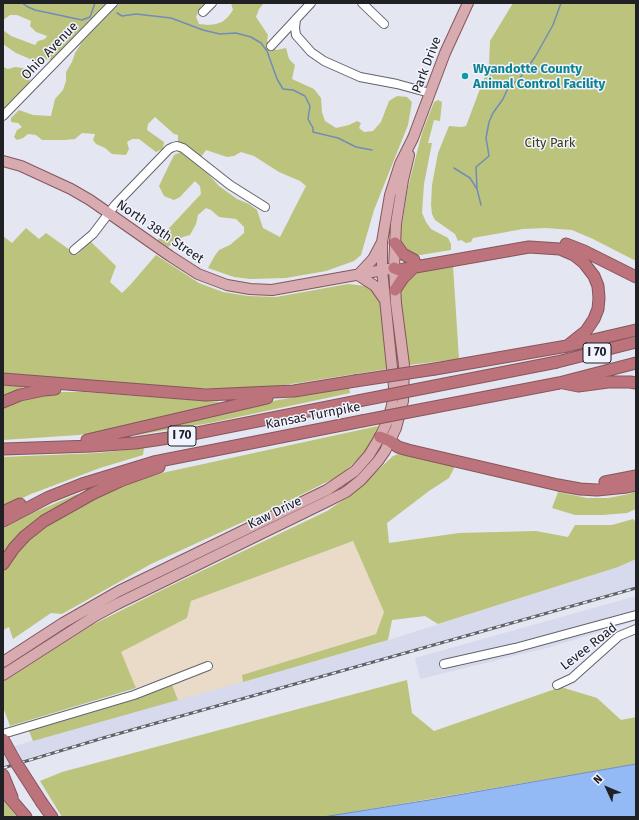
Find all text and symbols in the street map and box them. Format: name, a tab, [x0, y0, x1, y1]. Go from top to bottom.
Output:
street label: Ohio Avenue	[19, 19, 81, 83]
street label: Park Drive	[409, 34, 445, 96]
place label: Wyandotte County Animal Control Facility	[473, 61, 605, 92]
marker: Wyandotte County Animal Control Facility	[460, 71, 470, 81]
park label: City Park	[525, 135, 575, 151]
street label: North 38th Street	[113, 197, 207, 267]
road number: I 70	[583, 343, 611, 363]
street label: Kansas Turnpike	[264, 399, 362, 433]
road number: I 70	[168, 426, 196, 446]
street label: Kaw Drive	[246, 493, 304, 533]
street label: Levee Road	[558, 620, 620, 674]
north arrow	[587, 768, 627, 808]
text: N	[591, 772, 605, 786]

